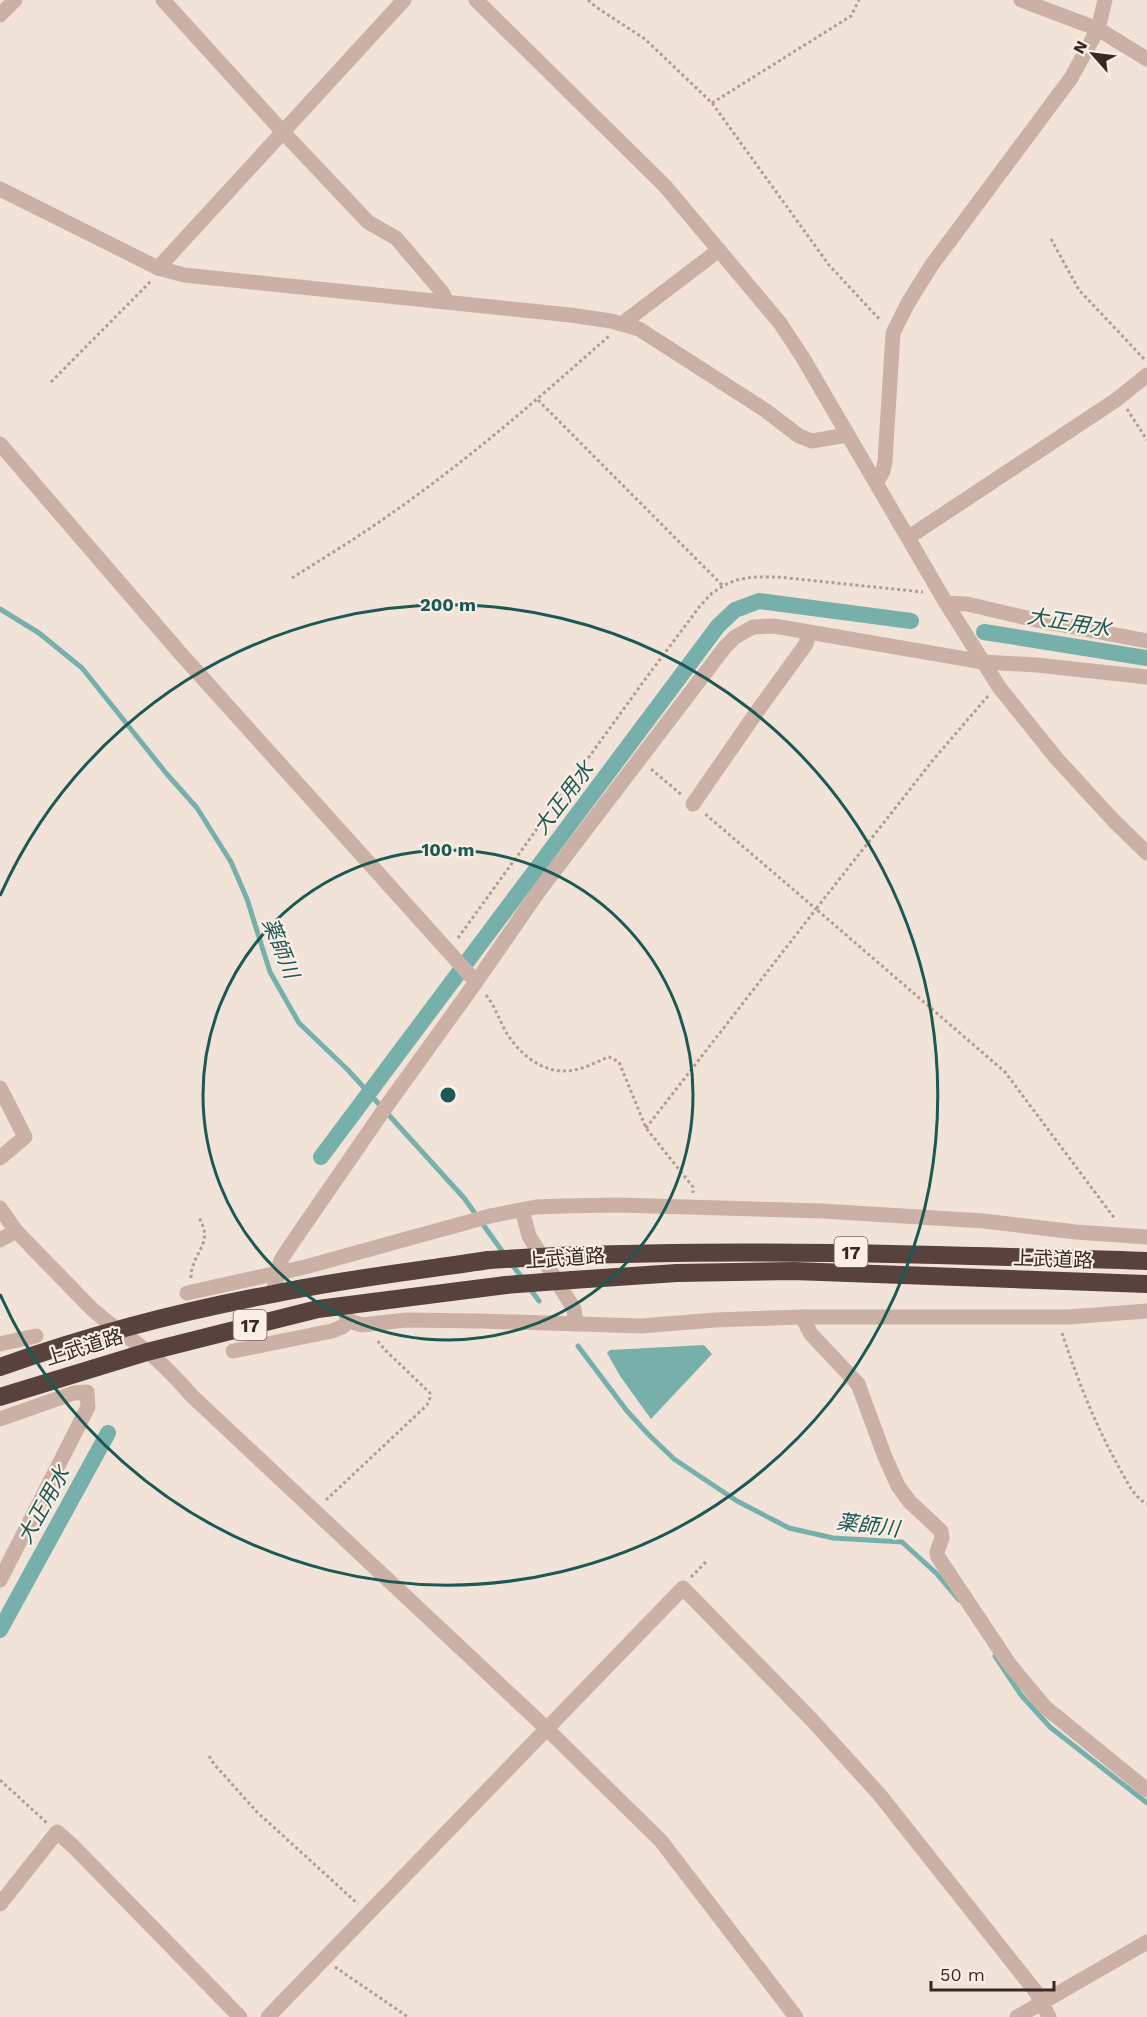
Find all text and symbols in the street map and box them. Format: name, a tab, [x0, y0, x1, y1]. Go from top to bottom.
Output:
north arrow	[1063, 24, 1123, 84]
text: N	[1069, 37, 1091, 57]
text: 200 m	[420, 594, 476, 615]
water label: 大正用水	[1026, 603, 1114, 641]
water label: 大正用水	[528, 755, 599, 839]
text: 100 m	[421, 839, 475, 860]
water label: 薬師川	[258, 914, 305, 984]
centre of rings	[438, 1085, 458, 1105]
road number: 17	[834, 1237, 868, 1267]
street label: 上武道路	[524, 1243, 606, 1273]
street label: 上武道路	[1013, 1246, 1093, 1272]
road number: 17	[234, 1310, 266, 1340]
street label: 上武道路	[42, 1324, 126, 1370]
water label: 大正用水	[12, 1460, 75, 1548]
water label: 薬師川	[835, 1509, 903, 1541]
scale bar	[931, 1954, 1054, 1992]
text: 50 m	[940, 1964, 985, 1985]

